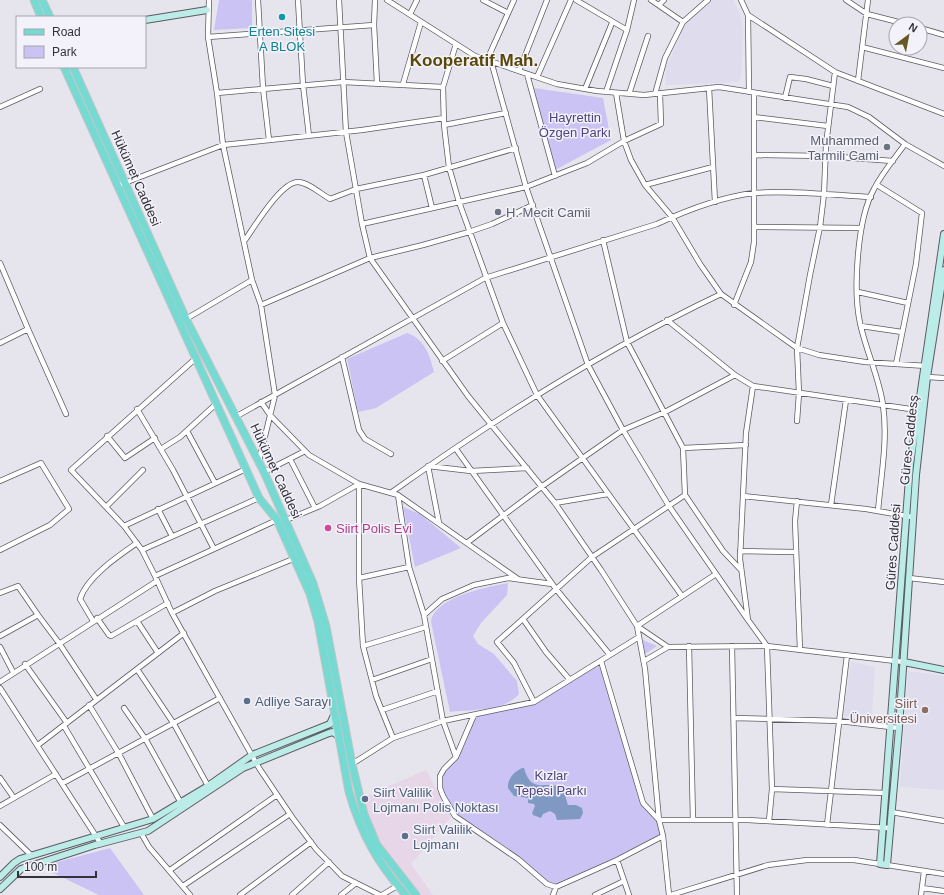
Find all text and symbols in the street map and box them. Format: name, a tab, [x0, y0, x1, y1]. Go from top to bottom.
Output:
marker: Erten Sitesi A BLOK	[277, 12, 287, 22]
legend	[16, 16, 146, 68]
north arrow	[888, 16, 928, 56]
text: N	[907, 20, 920, 35]
place label: Erten Sitesi A BLOK	[249, 24, 315, 54]
text: Road	[52, 25, 81, 39]
text: Park	[52, 45, 78, 59]
district label: Kooperatif Mah.	[410, 51, 538, 70]
park label: Hayrettin Özgen Parkı	[539, 110, 611, 140]
street label: Hükümet Caddesi	[108, 128, 164, 228]
place label: Muhammed Tarmili Cami	[808, 133, 879, 163]
marker: Muhammed Tarmili Cami	[882, 142, 892, 152]
place label: H. Mecit Camii	[506, 205, 591, 220]
marker: H. Mecit Camii	[493, 207, 503, 217]
street label: Güres Caddesş	[897, 394, 921, 486]
street label: Hükümet Caddesi	[247, 421, 305, 521]
street label: Güres Caddesi	[882, 503, 904, 591]
place label: Siirt Polis Evi	[336, 521, 412, 536]
marker: Siirt Polis Evi	[323, 523, 333, 533]
place label: Adliye Sarayı	[255, 694, 332, 709]
marker: Adliye Sarayı	[242, 696, 252, 706]
place label: Siirt Üniversitesi	[850, 696, 917, 726]
marker: Siirt Üniversitesi	[920, 705, 930, 715]
park label: Kızlar Tepesi Parkı	[515, 768, 587, 798]
place label: Siirt Valilik Lojmanı Polis Noktası	[373, 785, 499, 815]
marker: Siirt Valilik Lojmanı Polis Noktası	[360, 794, 370, 804]
place label: Siirt Valilik Lojmanı	[413, 822, 472, 852]
marker: Siirt Valilik Lojmanı	[400, 831, 410, 841]
scale bar	[18, 853, 96, 879]
text: 100 m	[24, 860, 57, 874]

